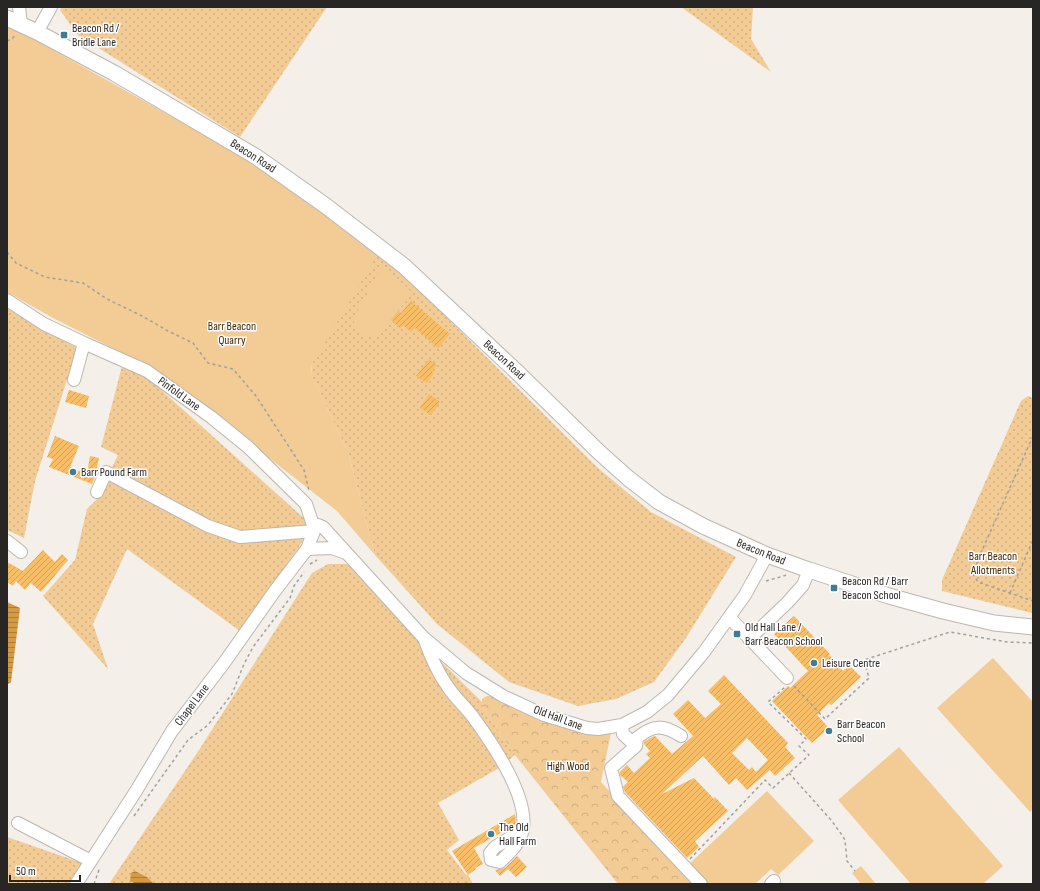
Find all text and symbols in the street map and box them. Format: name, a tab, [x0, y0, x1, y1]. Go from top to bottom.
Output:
place label: Beacon Rd / Bridle Lane	[72, 21, 120, 50]
marker: Beacon Rd / Bridle Lane	[59, 30, 69, 40]
street label: Beacon Road	[227, 136, 279, 176]
park label: Barr Beacon Quarry	[208, 319, 256, 348]
street label: Beacon Road	[480, 337, 528, 383]
street label: Pinfold Lane	[155, 374, 203, 415]
place label: Barr Pound Farm	[81, 465, 147, 480]
marker: Barr Pound Farm	[68, 467, 78, 477]
street label: Beacon Road	[734, 535, 788, 569]
park label: Barr Beacon Allotments	[969, 549, 1017, 578]
place label: Beacon Rd / Barr Beacon School	[842, 574, 909, 603]
marker: Beacon Rd / Barr Beacon School	[829, 583, 839, 593]
place label: Old Hall Lane / Barr Beacon School	[745, 620, 823, 649]
marker: Old Hall Lane / Barr Beacon School	[732, 629, 742, 639]
place label: Leisure Centre	[822, 656, 880, 671]
marker: Leisure Centre	[809, 658, 819, 668]
street label: Chapel Lane	[171, 681, 213, 729]
street label: Old Hall Lane	[531, 702, 585, 734]
place label: Barr Beacon School	[837, 717, 885, 746]
marker: Barr Beacon School	[824, 726, 834, 736]
park label: High Wood	[547, 759, 589, 774]
place label: The Old Hall Farm	[499, 820, 536, 849]
marker: The Old Hall Farm	[486, 829, 496, 839]
scale bar	[10, 857, 80, 883]
text: 50 m	[16, 864, 36, 879]

